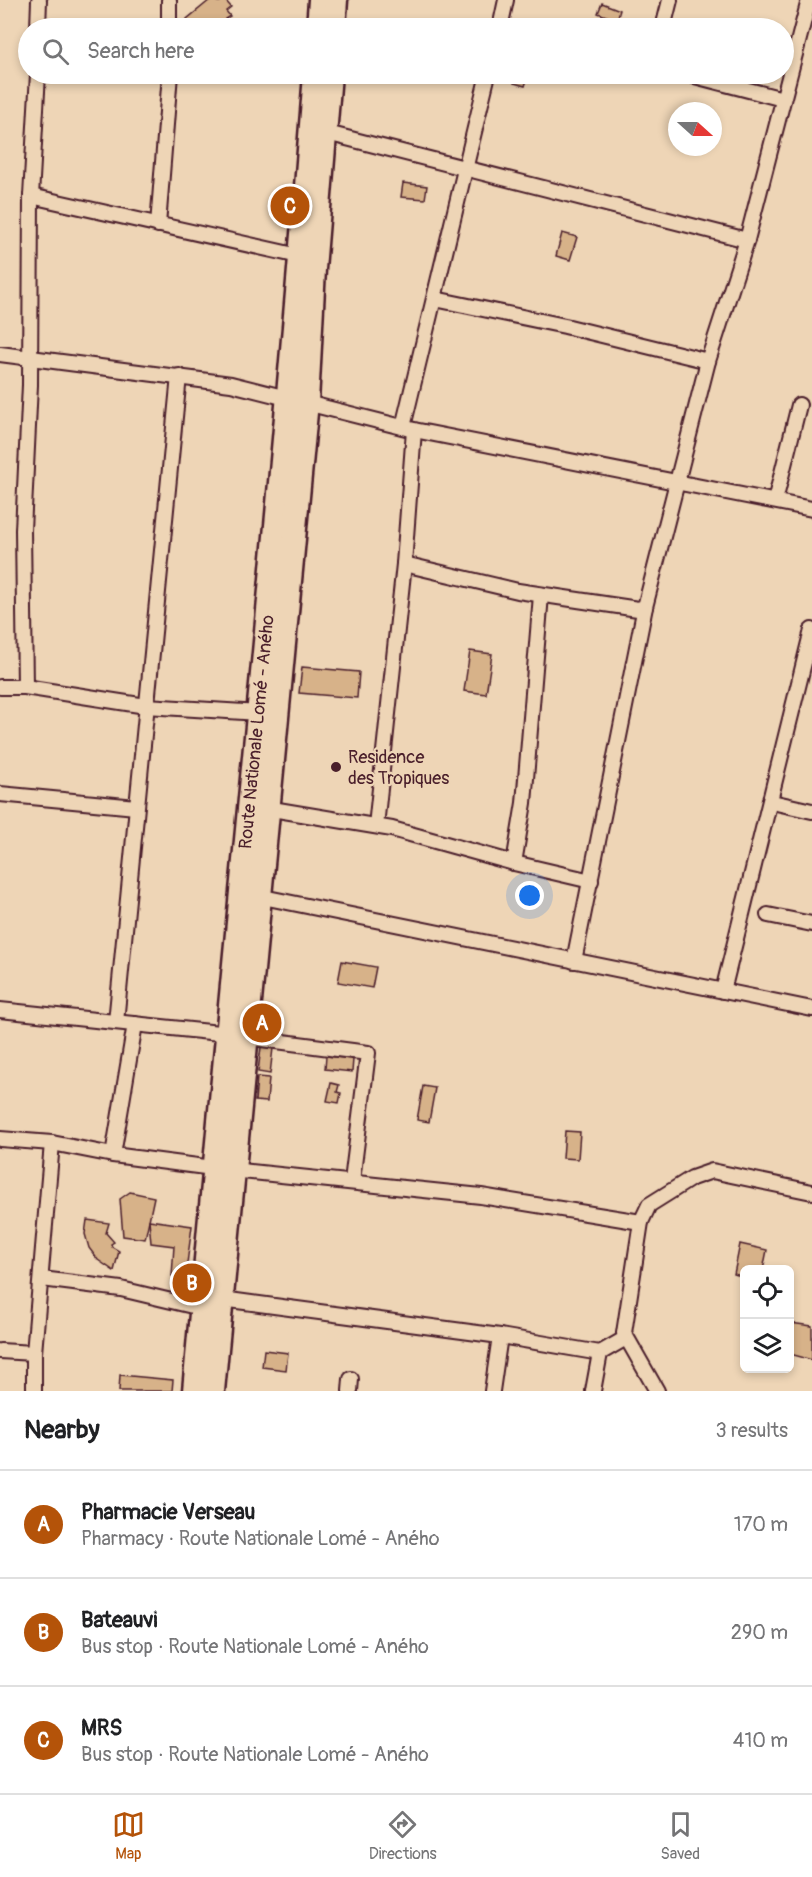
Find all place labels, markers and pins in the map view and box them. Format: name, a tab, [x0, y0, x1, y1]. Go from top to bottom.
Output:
pin: C	[270, 184, 310, 228]
place label: Residence des Tropiques	[348, 746, 449, 790]
marker: Residence des Tropiques	[329, 760, 343, 774]
pin: A	[242, 1000, 282, 1046]
pin: B	[172, 1260, 212, 1306]

